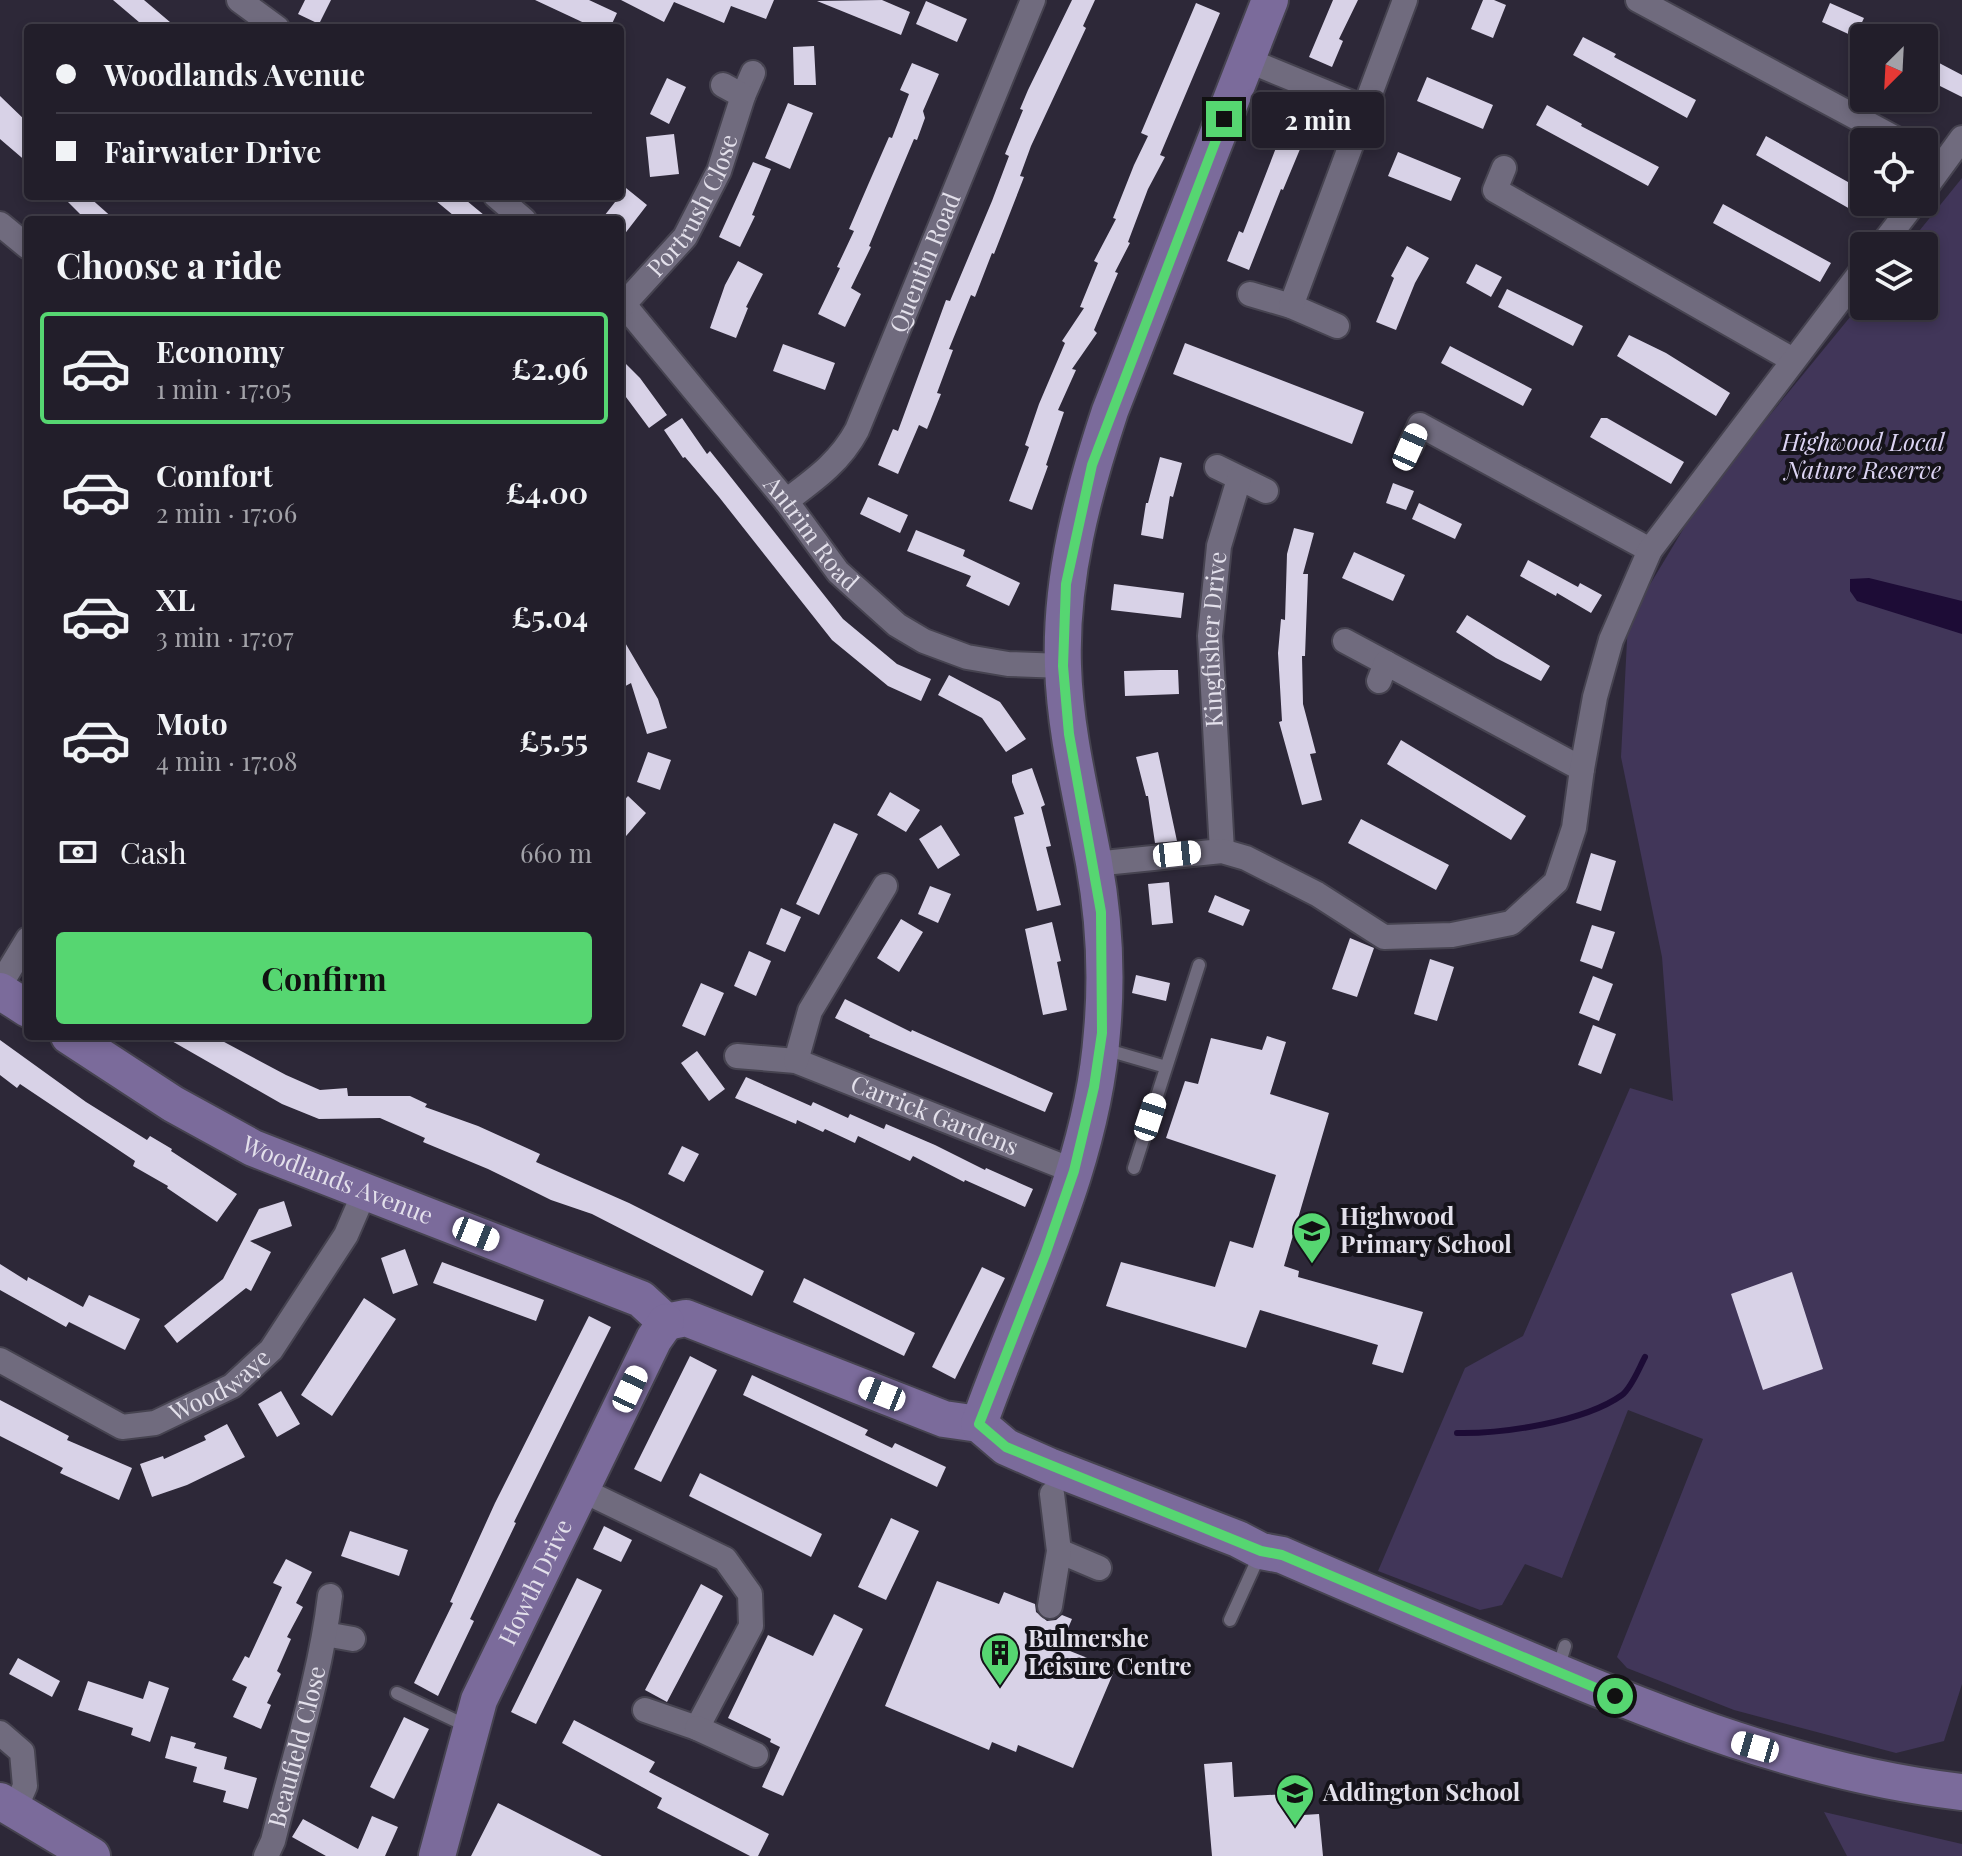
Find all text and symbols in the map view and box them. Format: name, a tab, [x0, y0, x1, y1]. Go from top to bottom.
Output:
north arrow	[1850, 24, 1938, 112]
map controls	[1850, 24, 1938, 320]
text: Woodlands Avenue	[104, 54, 365, 94]
callout: 2 min	[1252, 91, 1384, 147]
route end	[1206, 101, 1242, 137]
text: 2 min	[1284, 102, 1352, 137]
button: locate	[1850, 128, 1938, 216]
street label: Portrush Close	[639, 130, 744, 283]
text: Fairwater Drive	[104, 131, 321, 171]
street label: Quentin Road	[881, 187, 967, 337]
button: layers	[1850, 232, 1938, 320]
text: Choose a ride	[56, 240, 282, 288]
text: Economy	[156, 331, 285, 371]
icon: car	[60, 332, 132, 404]
text: £2.96	[511, 348, 588, 388]
text: 1 min · 17:05	[156, 371, 292, 406]
car	[1389, 420, 1431, 474]
park label: Highwood Local Nature Reserve	[1780, 425, 1946, 485]
text: Comfort	[156, 455, 273, 495]
icon: car	[60, 456, 132, 528]
street label: Antrim Road	[757, 468, 867, 597]
text: £4.00	[506, 472, 588, 512]
text: 2 min · 17:06	[156, 495, 297, 530]
street label: Kingfisher Drive	[1192, 550, 1232, 728]
text: XL	[156, 579, 195, 619]
icon: car	[60, 580, 132, 652]
text: £5.04	[511, 596, 588, 636]
text: 3 min · 17:07	[156, 619, 294, 654]
text: Moto	[156, 703, 228, 743]
icon: car	[60, 704, 132, 776]
text: £5.55	[519, 720, 588, 760]
text: 4 min · 17:08	[156, 743, 298, 778]
icon: cash	[56, 830, 100, 874]
text: Cash	[120, 832, 187, 872]
text: 660 m	[520, 835, 592, 870]
car	[1152, 840, 1202, 868]
button: Confirm	[56, 932, 592, 1024]
street label: Carrick Gardens	[847, 1066, 1024, 1161]
car	[1131, 1090, 1169, 1144]
street label: Woodlands Avenue	[236, 1127, 438, 1231]
place label: Highwood Primary School	[1340, 1199, 1512, 1259]
school or university icon: Highwood Primary School	[1291, 1210, 1333, 1265]
car	[449, 1214, 503, 1254]
street label: Woodwaye	[163, 1341, 276, 1428]
car	[609, 1362, 651, 1416]
car	[855, 1374, 909, 1414]
street label: Howth Drive	[490, 1513, 578, 1650]
place label: Bulmershe Leisure Centre	[1028, 1621, 1192, 1681]
building icon: Bulmershe Leisure Centre	[979, 1632, 1021, 1687]
street label: Beaufield Close	[259, 1662, 332, 1830]
route start	[1597, 1678, 1633, 1714]
car	[1729, 1729, 1781, 1765]
school or university icon: Addington School	[1274, 1772, 1316, 1827]
place label: Addington School	[1322, 1775, 1521, 1807]

